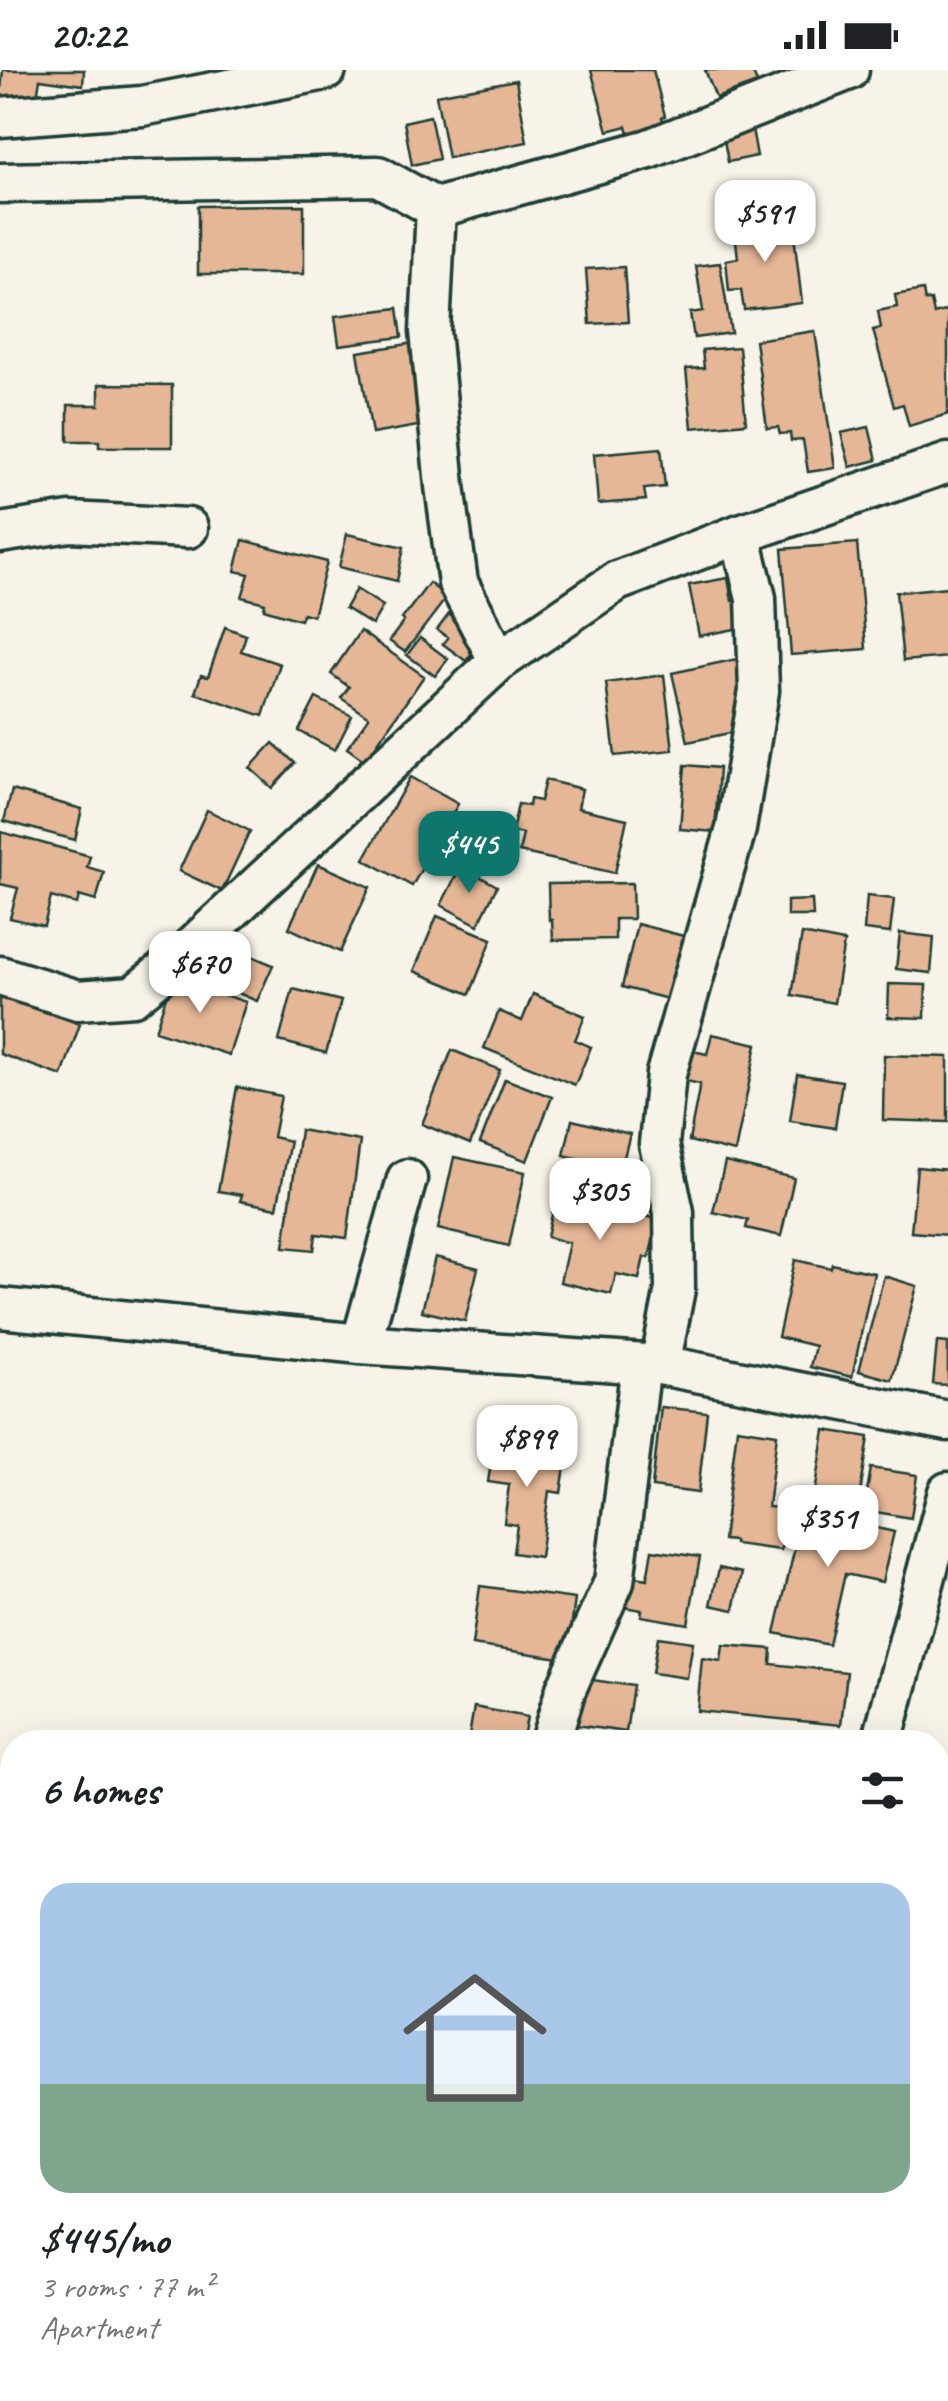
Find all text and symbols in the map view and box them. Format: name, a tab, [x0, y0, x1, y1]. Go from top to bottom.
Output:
text: 20:22	[50, 12, 126, 59]
pin: $591	[706, 180, 824, 265]
text: $591	[737, 192, 793, 233]
pin: $445	[410, 811, 528, 896]
text: $445	[440, 823, 498, 864]
pin: $670	[141, 931, 259, 1016]
text: $670	[171, 943, 229, 984]
pin: $305	[541, 1158, 659, 1243]
text: $305	[571, 1170, 629, 1211]
pin: $899	[468, 1405, 586, 1490]
text: $899	[499, 1417, 555, 1458]
pin: $351	[769, 1485, 887, 1570]
text: $351	[799, 1497, 857, 1538]
icon: filters	[855, 1763, 910, 1818]
text: 6 homes	[40, 1764, 159, 1817]
icon: home	[385, 1948, 565, 2128]
text: $445/mo	[40, 2213, 169, 2266]
text: 3 rooms · 77 m²	[40, 2266, 213, 2307]
text: Apartment	[40, 2307, 158, 2348]

